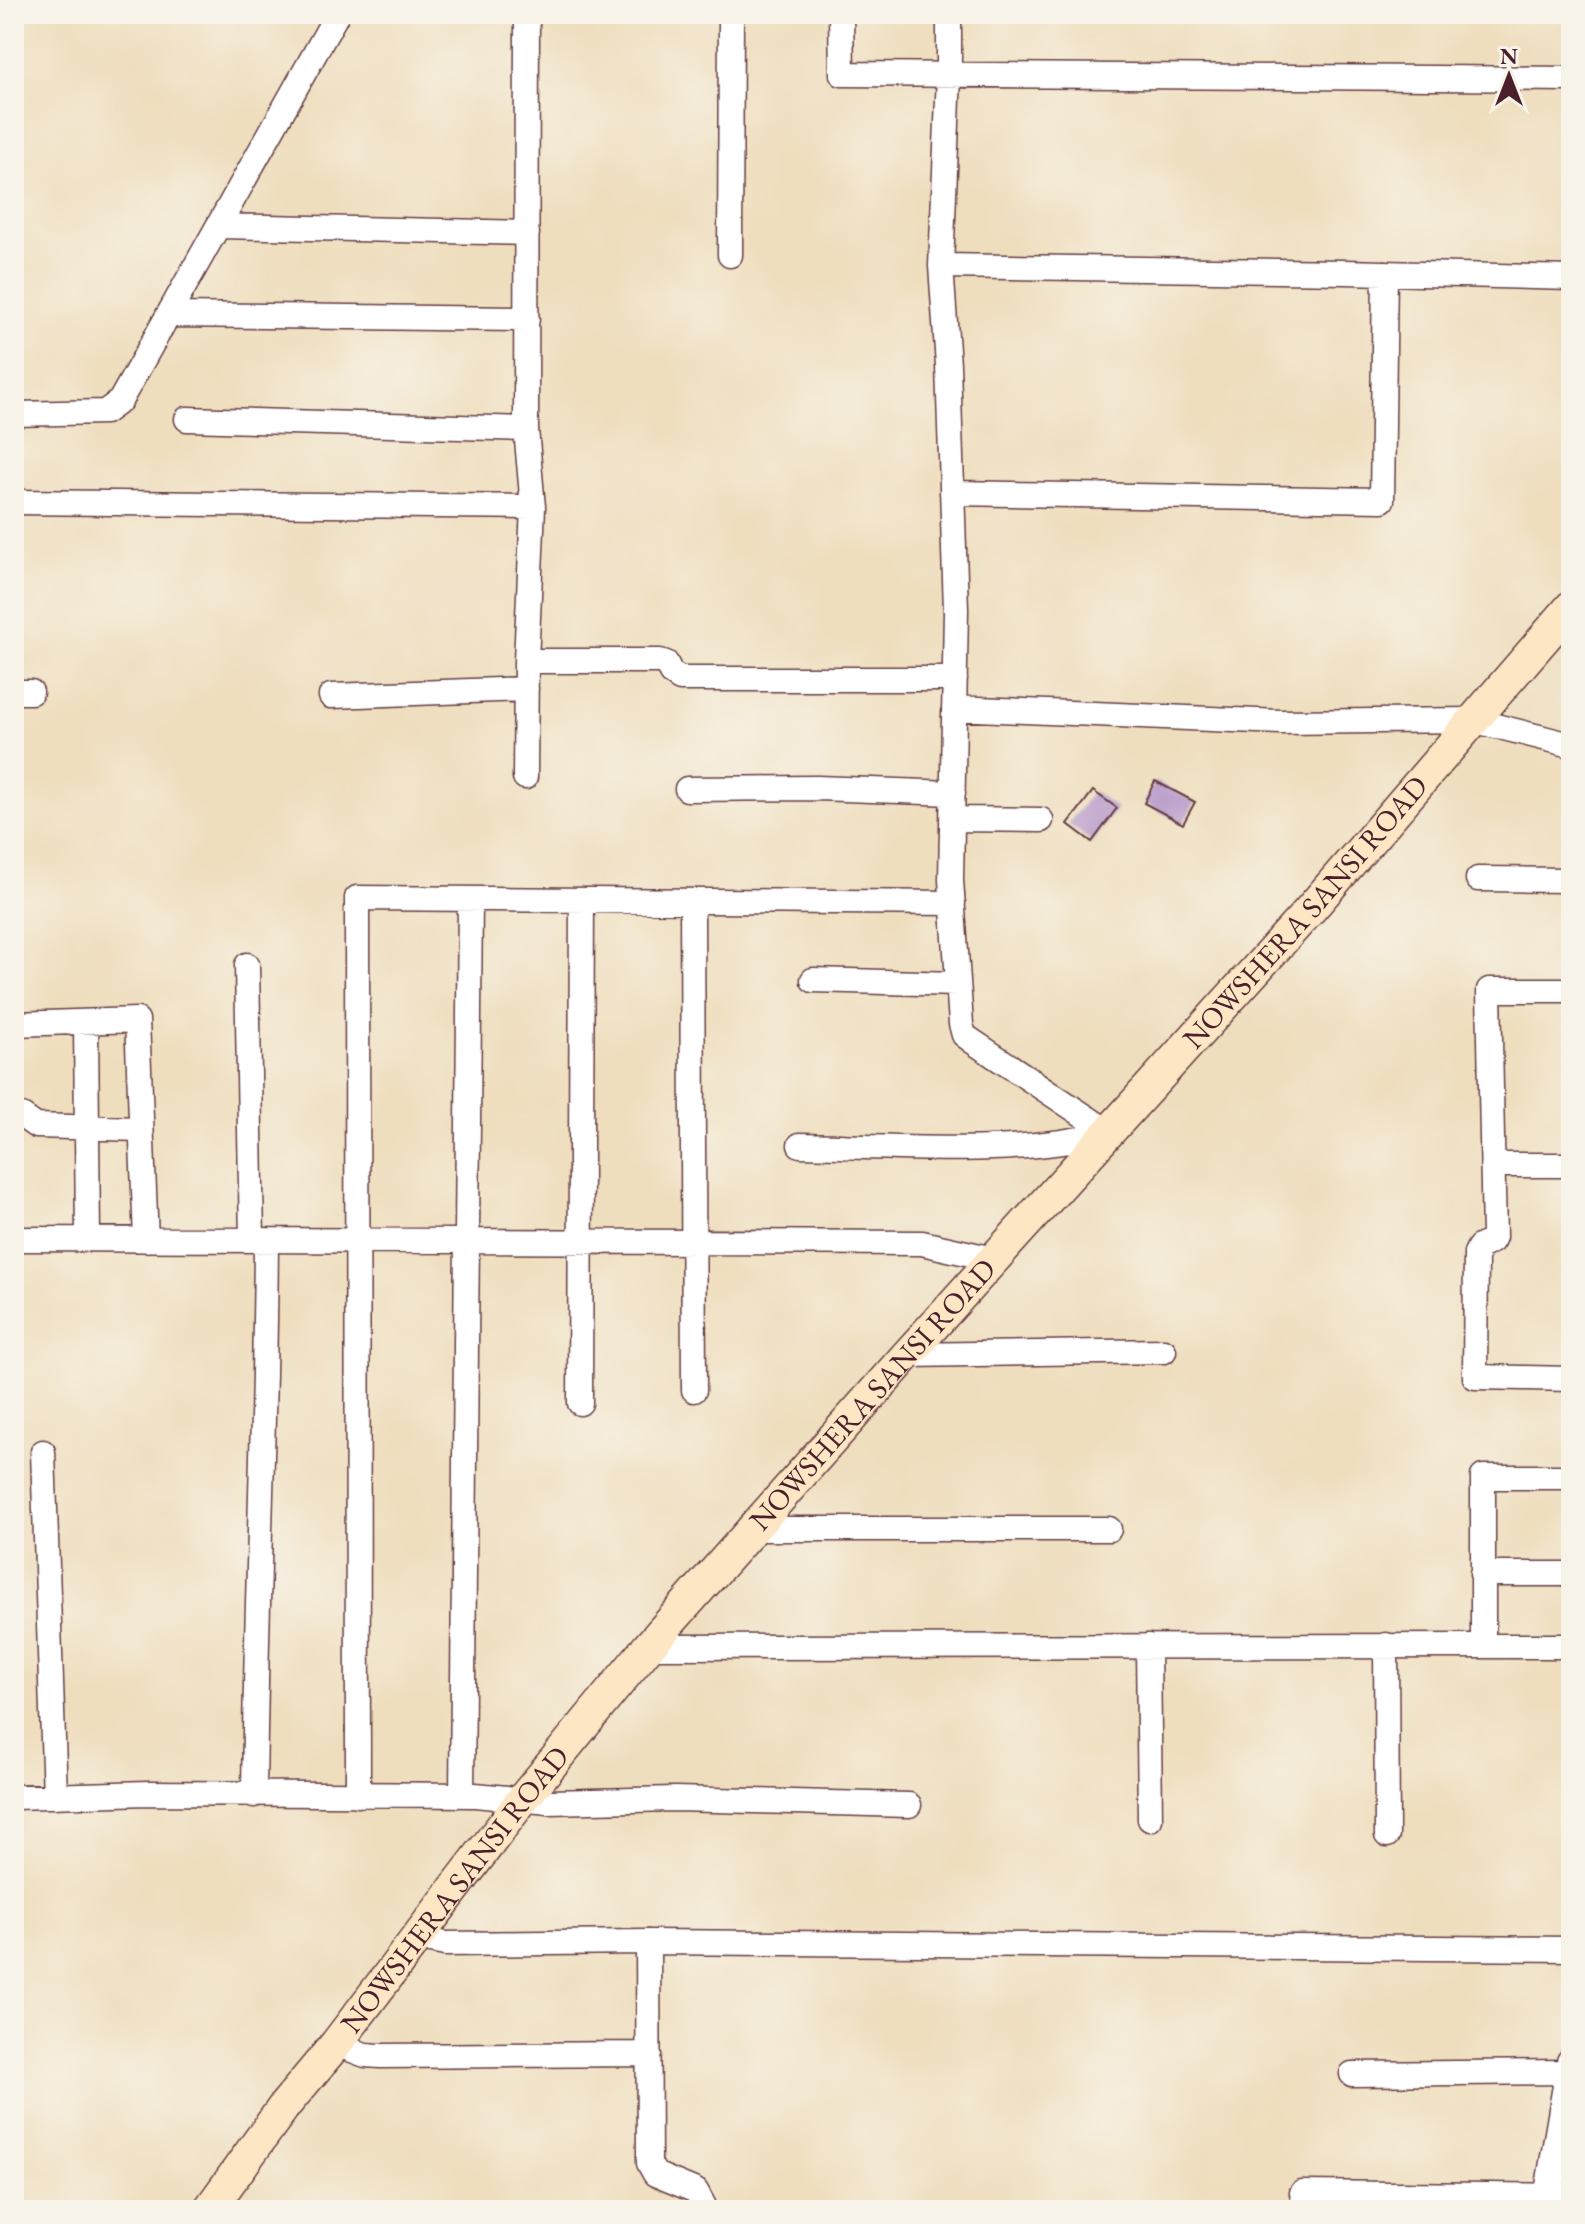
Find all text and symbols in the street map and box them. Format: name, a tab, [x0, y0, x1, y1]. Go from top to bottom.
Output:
north arrow	[1469, 36, 1549, 116]
text: N	[1500, 42, 1518, 71]
street label: NOWSHERA SANSI ROAD	[1174, 767, 1436, 1057]
street label: NOWSHERA SANSI ROAD	[740, 1250, 1004, 1539]
street label: NOWSHERA SANSI ROAD	[331, 1738, 577, 2041]

